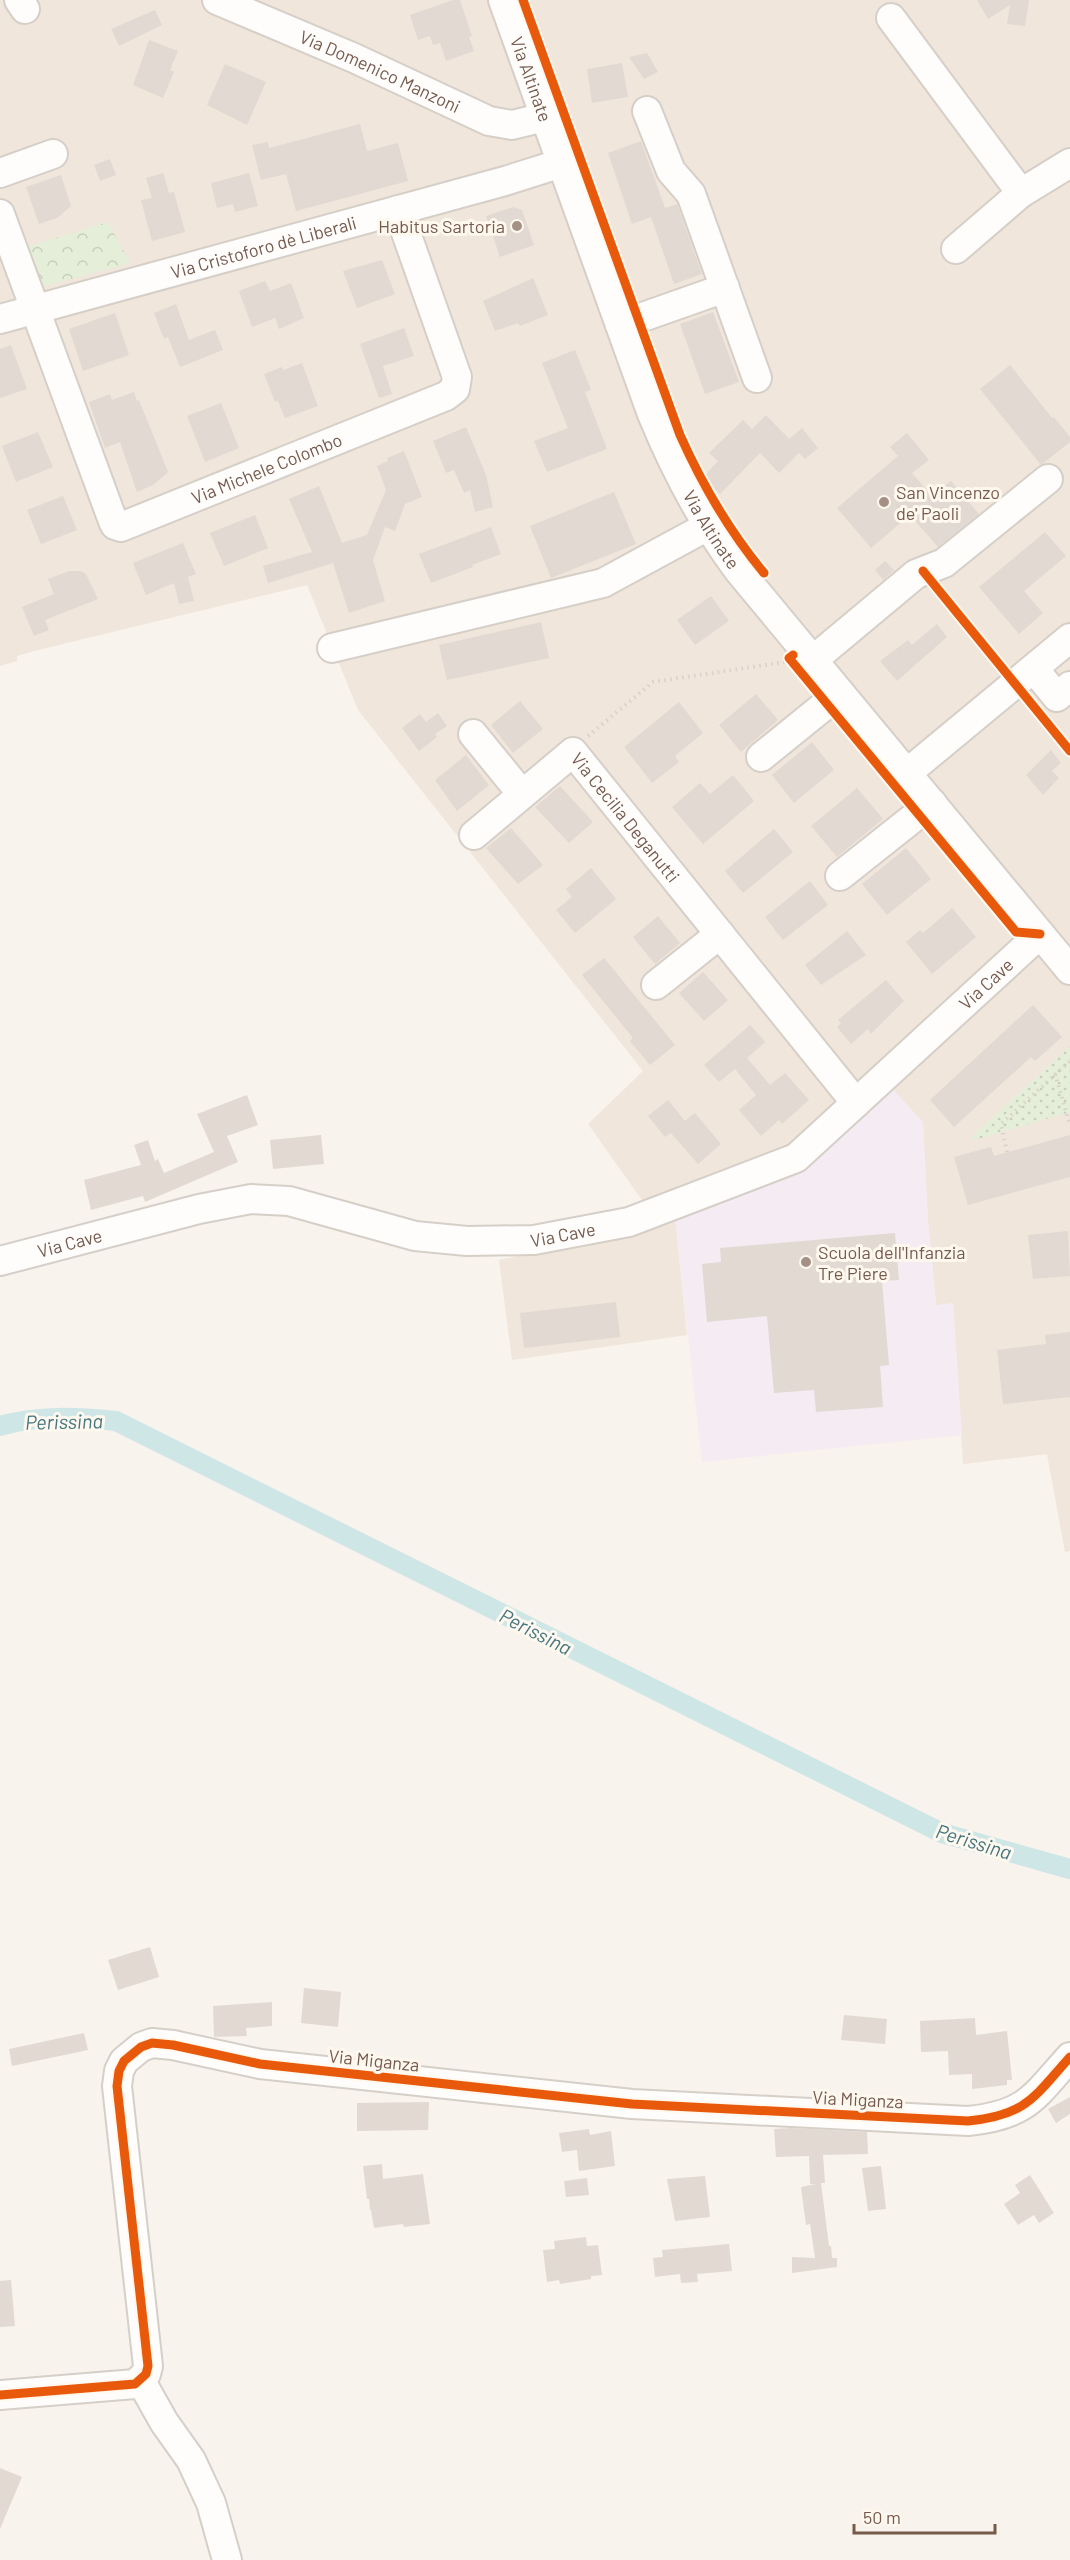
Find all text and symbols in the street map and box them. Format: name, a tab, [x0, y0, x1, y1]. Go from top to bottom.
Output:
street label: Via Domenico Manzoni	[296, 25, 464, 117]
street label: Via Altinate	[506, 33, 557, 125]
street label: Via Cristoforo dè Liberali	[168, 211, 359, 283]
place label: Habitus Sartoria	[378, 215, 505, 237]
marker: Habitus Sartoria	[510, 219, 524, 233]
street label: Via Michele Colombo	[188, 428, 345, 508]
place label: San Vincenzo de' Paoli	[896, 481, 1000, 524]
street label: Via Altinate	[679, 486, 745, 573]
marker: San Vincenzo de' Paoli	[877, 495, 891, 509]
street label: Via Cecilia Deganutti	[567, 748, 685, 887]
street label: Via Cave	[954, 953, 1018, 1014]
street label: Via Cave	[528, 1218, 597, 1251]
street label: Via Cave	[35, 1224, 104, 1262]
place label: Scuola dell'Infanzia Tre Piere	[818, 1241, 966, 1284]
marker: Scuola dell'Infanzia Tre Piere	[799, 1255, 813, 1269]
water label: Perissina	[25, 1408, 103, 1434]
water label: Perissina	[496, 1603, 576, 1659]
water label: Perissina	[933, 1818, 1015, 1864]
street label: Via Miganza	[328, 2044, 420, 2076]
street label: Via Miganza	[812, 2086, 904, 2112]
scale bar	[854, 2497, 995, 2535]
text: 50 m	[863, 2506, 901, 2528]

